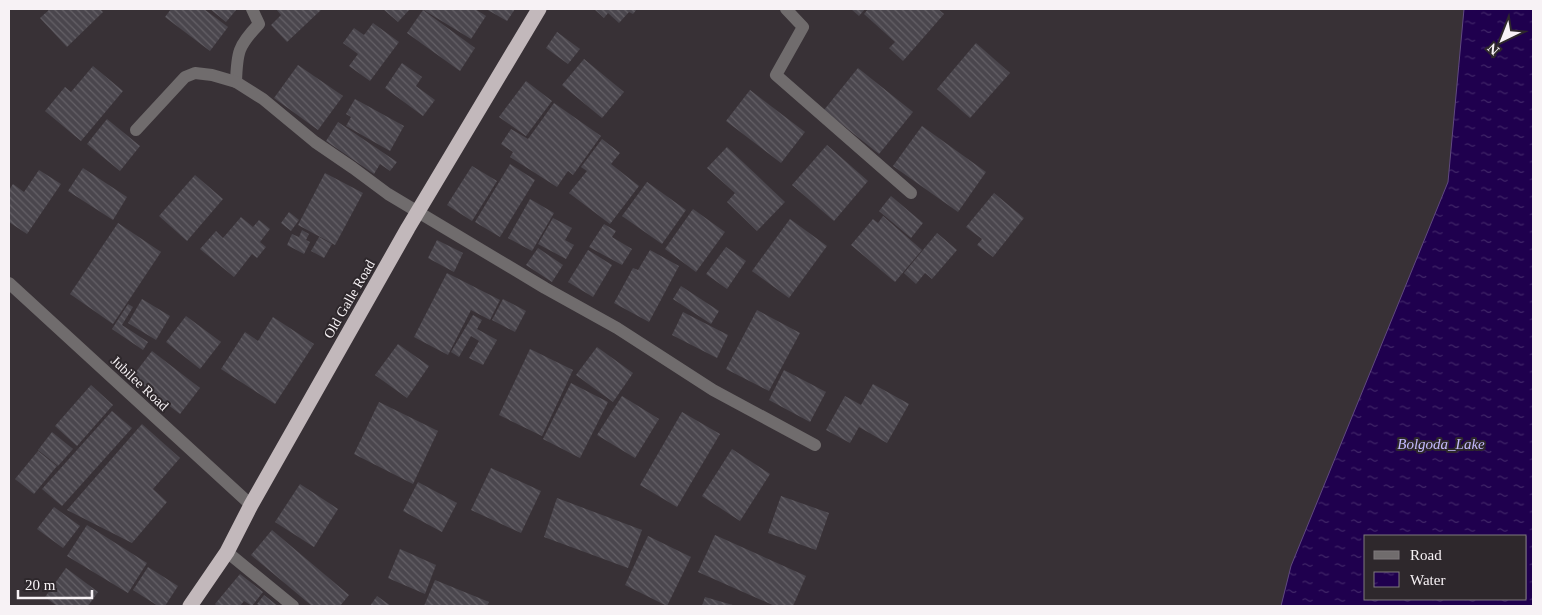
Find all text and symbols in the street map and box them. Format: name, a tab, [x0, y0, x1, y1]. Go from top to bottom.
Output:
north arrow	[1477, 15, 1527, 65]
text: N	[1485, 40, 1502, 58]
street label: Old Galle Road	[321, 257, 378, 341]
street label: Jubilee Road	[108, 353, 171, 414]
water label: Bolgoda_Lake	[1397, 436, 1485, 452]
legend	[1364, 535, 1527, 600]
text: Road	[1410, 547, 1442, 563]
scale bar	[18, 568, 91, 600]
text: Water	[1410, 572, 1445, 588]
text: 20 m	[25, 577, 56, 593]

